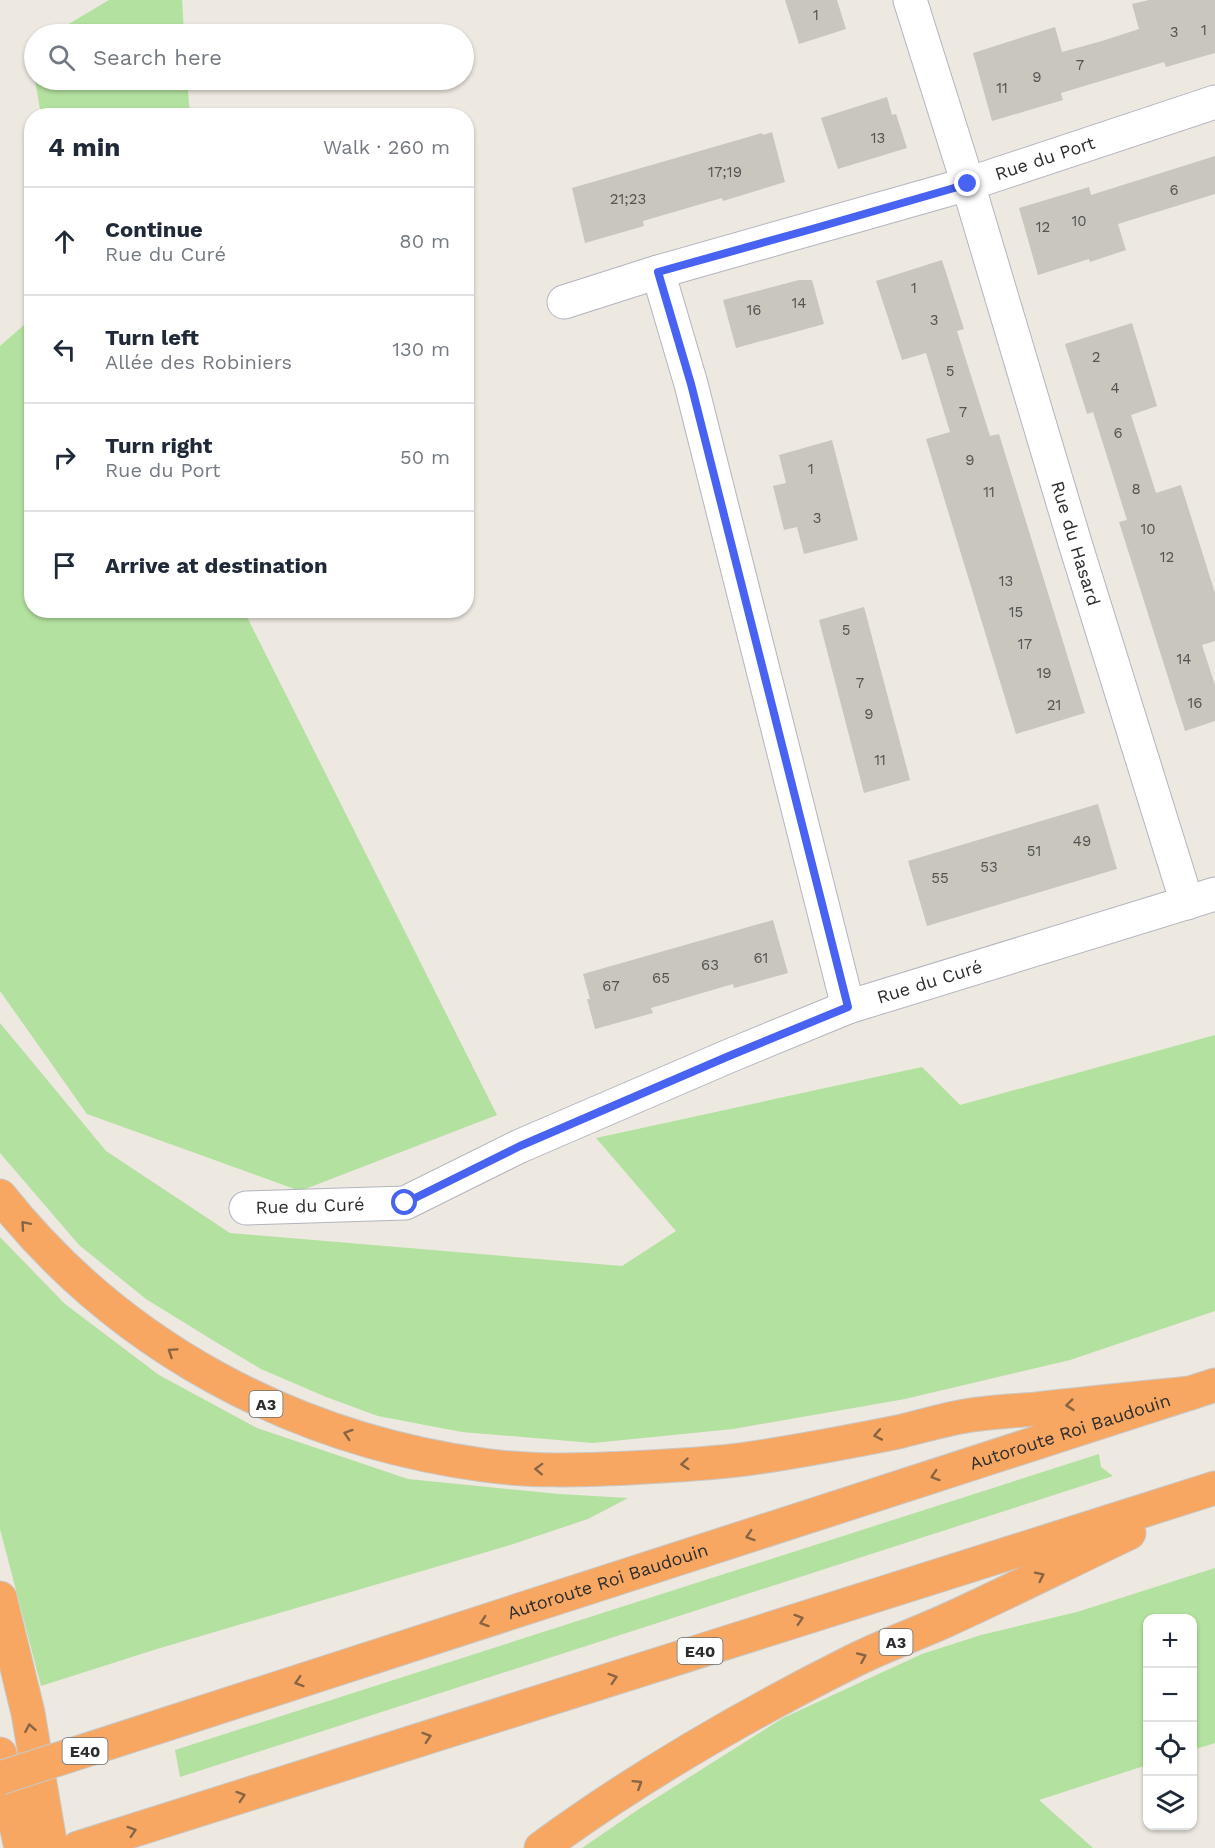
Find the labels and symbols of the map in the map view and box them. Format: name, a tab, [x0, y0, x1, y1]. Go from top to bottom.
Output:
house number: 1	[813, 6, 819, 24]
house number: 1	[1201, 21, 1207, 39]
house number: 3	[1170, 23, 1178, 41]
house number: 7	[1076, 56, 1084, 74]
house number: 9	[1032, 68, 1042, 86]
house number: 11	[996, 79, 1008, 97]
house number: 13	[871, 129, 885, 147]
street label: Rue du Port	[992, 131, 1098, 184]
house number: 17;19	[708, 163, 742, 181]
route end	[954, 170, 980, 196]
house number: 6	[1169, 181, 1179, 199]
house number: 21;23	[610, 190, 646, 208]
house number: 10	[1071, 212, 1087, 230]
house number: 12	[1036, 218, 1050, 236]
house number: 1	[911, 279, 917, 297]
house number: 14	[791, 294, 807, 312]
house number: 16	[747, 301, 761, 319]
house number: 3	[930, 311, 938, 329]
house number: 2	[1092, 348, 1100, 366]
house number: 5	[946, 362, 954, 380]
house number: 4	[1110, 379, 1120, 397]
house number: 7	[959, 403, 967, 421]
house number: 6	[1113, 424, 1123, 442]
house number: 9	[965, 451, 975, 469]
house number: 1	[808, 460, 814, 478]
street label: Rue du Hasard	[1047, 478, 1105, 608]
house number: 8	[1131, 480, 1141, 498]
house number: 11	[983, 483, 995, 501]
house number: 3	[813, 509, 821, 527]
house number: 10	[1140, 520, 1156, 538]
house number: 12	[1160, 548, 1174, 566]
house number: 13	[999, 572, 1013, 590]
house number: 15	[1009, 603, 1023, 621]
house number: 5	[842, 621, 850, 639]
house number: 17	[1018, 635, 1032, 653]
house number: 14	[1176, 650, 1192, 668]
house number: 19	[1036, 664, 1052, 682]
house number: 7	[856, 674, 864, 692]
house number: 16	[1188, 694, 1202, 712]
house number: 21	[1047, 696, 1061, 714]
house number: 9	[864, 705, 874, 723]
house number: 11	[874, 751, 886, 769]
house number: 49	[1073, 832, 1091, 850]
house number: 51	[1027, 842, 1041, 860]
house number: 53	[980, 858, 998, 876]
house number: 55	[931, 869, 949, 887]
house number: 61	[754, 949, 768, 967]
street label: Rue du Curé	[874, 955, 985, 1007]
house number: 63	[701, 956, 719, 974]
house number: 65	[652, 969, 670, 987]
house number: 67	[602, 977, 620, 995]
route start	[391, 1189, 417, 1215]
street label: Rue du Curé	[255, 1193, 365, 1218]
one-way arrow	[21, 1222, 32, 1232]
one-way arrow	[168, 1348, 179, 1359]
street label: Autoroute Roi Baudouin	[967, 1389, 1173, 1474]
road number: A3	[250, 1391, 282, 1417]
one-way arrow	[1065, 1398, 1074, 1411]
one-way arrow	[873, 1428, 883, 1441]
one-way arrow	[343, 1429, 354, 1441]
one-way arrow	[680, 1457, 689, 1470]
one-way arrow	[535, 1462, 544, 1475]
one-way arrow	[930, 1468, 941, 1481]
one-way arrow	[745, 1528, 756, 1541]
street label: Autoroute Roi Baudouin	[504, 1539, 711, 1623]
one-way arrow	[1033, 1571, 1044, 1583]
one-way arrow	[479, 1614, 490, 1627]
one-way arrow	[793, 1614, 804, 1627]
road number: A3	[880, 1629, 912, 1655]
road number: E40	[678, 1638, 722, 1664]
one-way arrow	[856, 1652, 867, 1664]
one-way arrow	[607, 1673, 618, 1685]
one-way arrow	[294, 1674, 305, 1687]
one-way arrow	[25, 1724, 37, 1733]
one-way arrow	[421, 1732, 432, 1744]
road number: E40	[62, 1738, 107, 1764]
one-way arrow	[632, 1779, 642, 1791]
one-way arrow	[235, 1791, 246, 1803]
one-way arrow	[126, 1826, 137, 1838]

